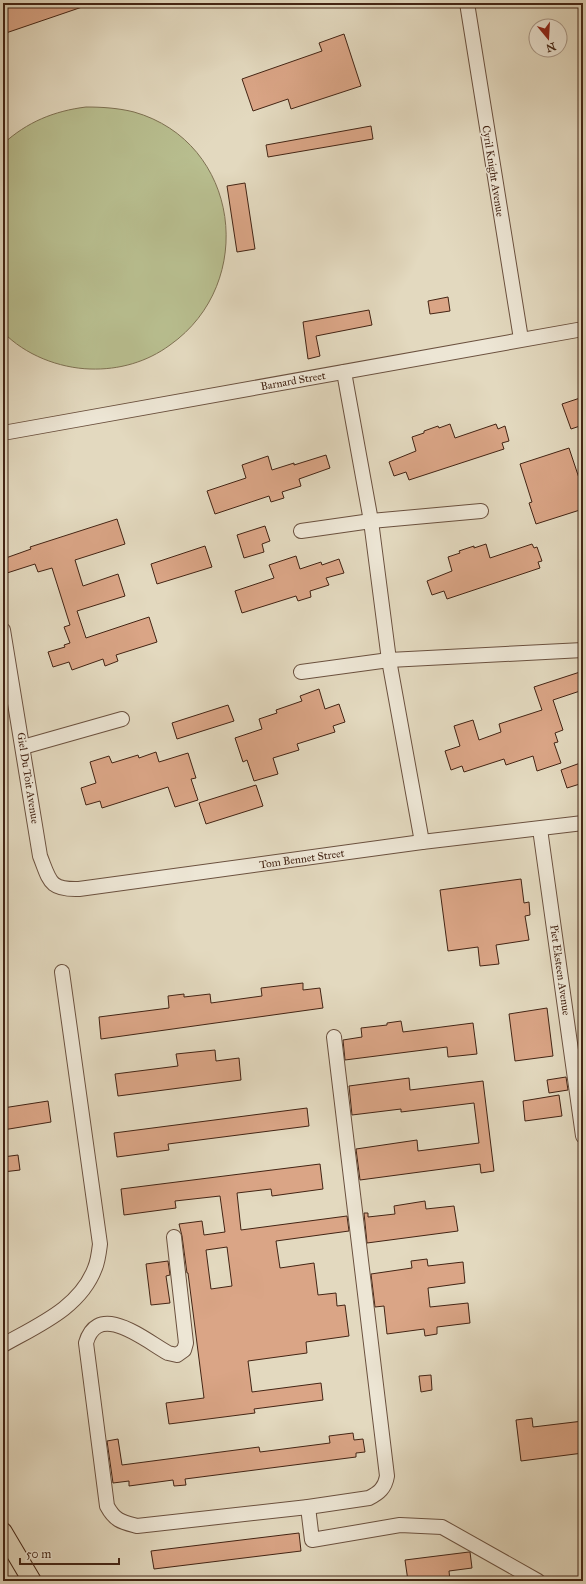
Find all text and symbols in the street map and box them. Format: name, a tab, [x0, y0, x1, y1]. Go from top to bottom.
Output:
north arrow	[528, 18, 568, 58]
text: N	[544, 39, 557, 55]
street label: Cyril Knight Avenue	[479, 124, 507, 218]
street label: Barnard Street	[259, 369, 327, 393]
street label: Giel Du Toit Avenue	[14, 731, 42, 825]
street label: Tom Bennet Street	[259, 847, 345, 871]
street label: Piet Eksteen Avenue	[547, 924, 573, 1017]
scale bar	[20, 1540, 119, 1566]
text: 50 m	[26, 1547, 51, 1561]

